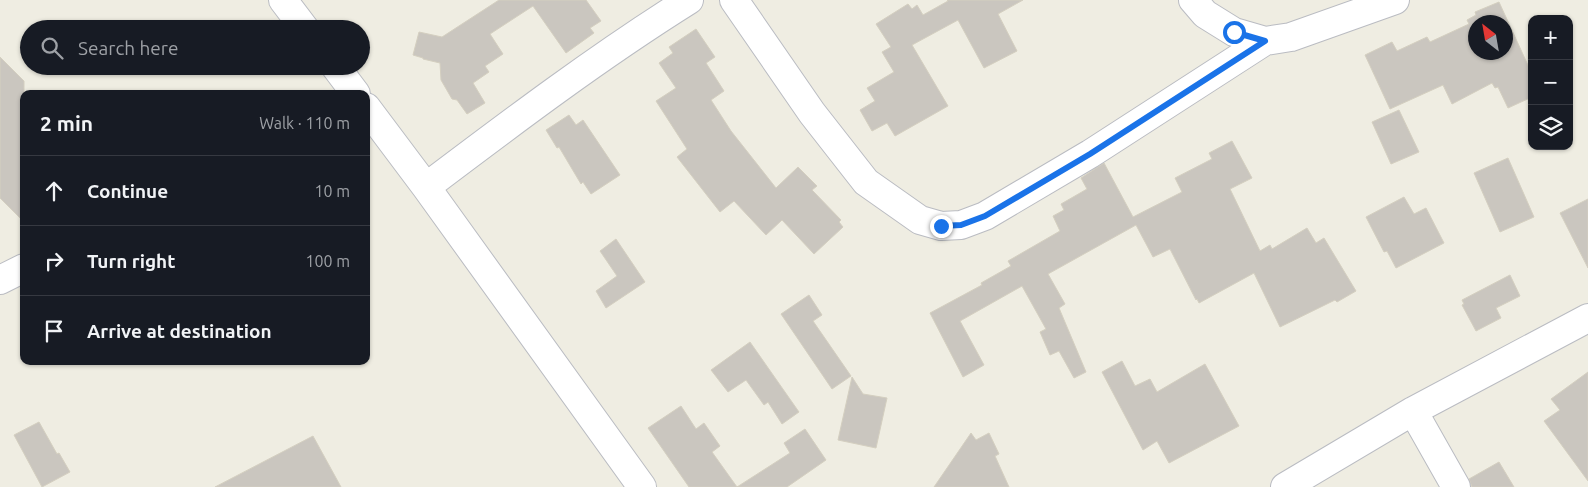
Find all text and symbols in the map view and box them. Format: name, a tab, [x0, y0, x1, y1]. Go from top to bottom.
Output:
north arrow	[1468, 15, 1513, 60]
map controls	[1528, 15, 1573, 150]
button: +	[1528, 15, 1573, 60]
search box	[20, 20, 370, 75]
route start	[1223, 21, 1246, 44]
icon: search	[38, 34, 66, 62]
text: Search here	[78, 37, 178, 59]
button: −	[1528, 60, 1573, 105]
button: layers	[1528, 105, 1573, 150]
text: 2 min	[40, 111, 93, 135]
text: Walk · 110 m	[259, 114, 350, 132]
icon: ahead	[40, 177, 68, 205]
text: Continue	[87, 180, 168, 202]
text: 10 m	[314, 182, 350, 200]
route end	[930, 215, 953, 238]
icon: right	[40, 247, 68, 275]
text: Turn right	[87, 250, 175, 272]
text: 100 m	[305, 252, 350, 270]
icon: arrive	[40, 317, 68, 345]
text: Arrive at destination	[87, 320, 272, 342]

